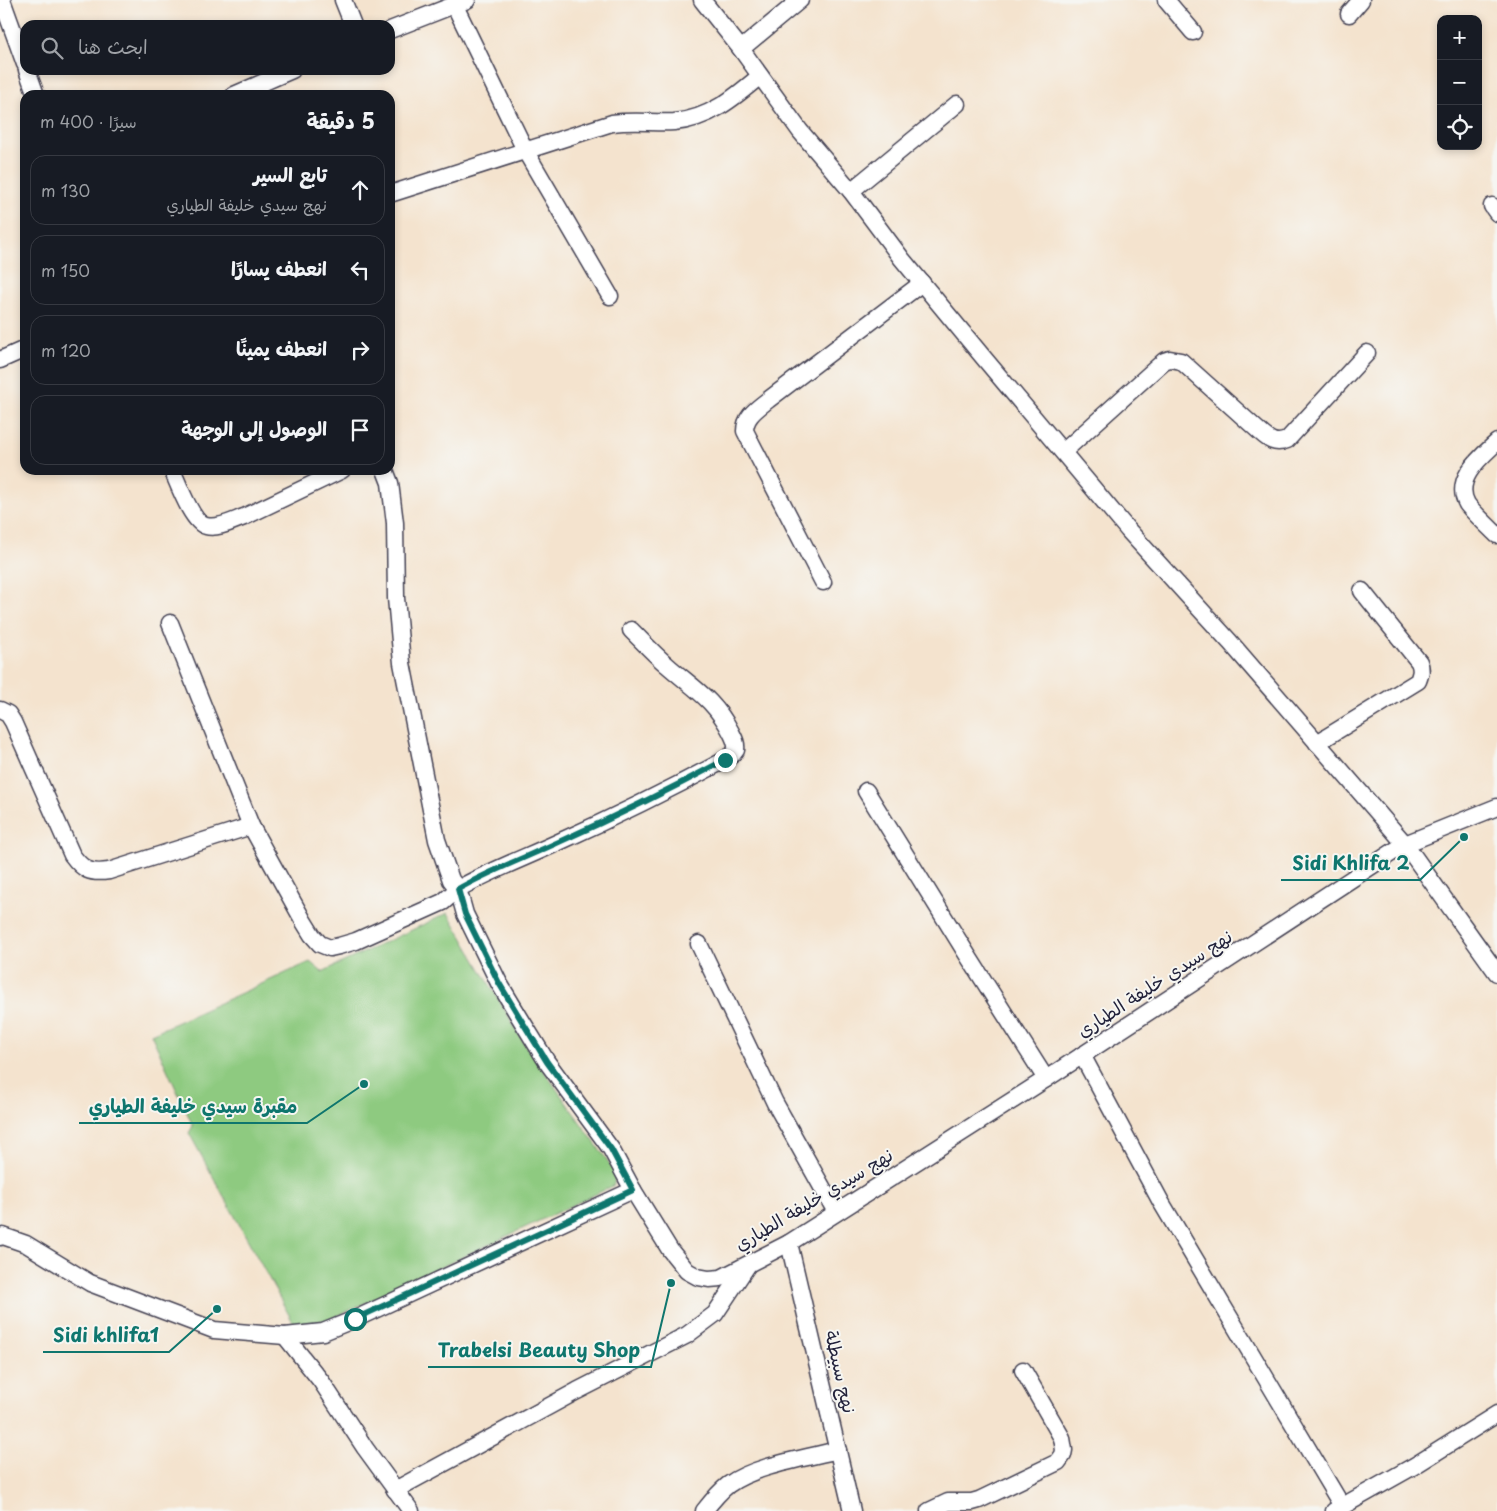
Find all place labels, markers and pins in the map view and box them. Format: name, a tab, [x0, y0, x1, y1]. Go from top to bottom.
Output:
callout: Sidi Khlifa 2	[1281, 846, 1420, 880]
callout: مقبرة سيدي خليفة الطياري	[79, 1089, 307, 1123]
callout: Sidi khlifa1	[43, 1318, 169, 1352]
callout: Trabelsi Beauty Shop	[428, 1333, 651, 1367]

